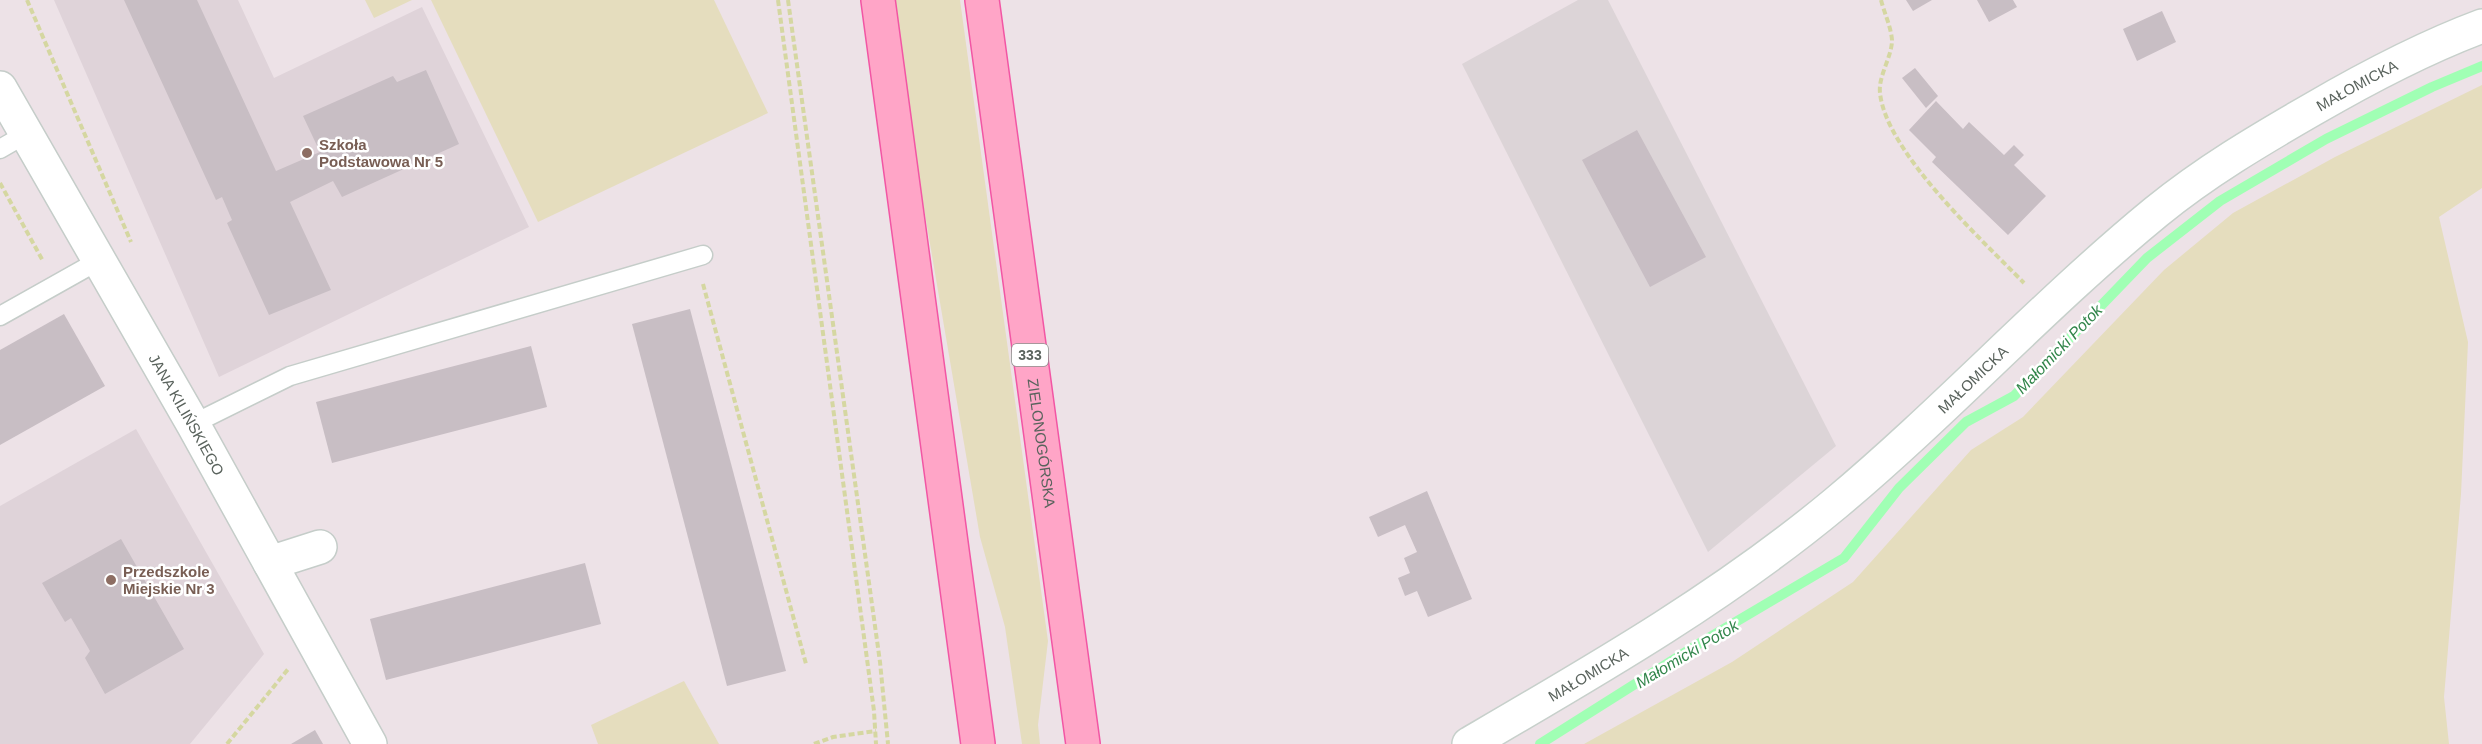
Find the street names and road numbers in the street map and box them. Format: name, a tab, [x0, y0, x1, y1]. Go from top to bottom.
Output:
street label: MAŁOMICKA	[2313, 56, 2400, 114]
street label: MAŁOMICKA	[1934, 342, 2011, 416]
road number: 333	[1012, 344, 1048, 366]
street label: JANA KILIŃSKIEGO	[146, 350, 228, 478]
street label: ZIELONOGÓRSKA	[1025, 377, 1059, 509]
street label: MAŁOMICKA	[1545, 643, 1631, 704]

